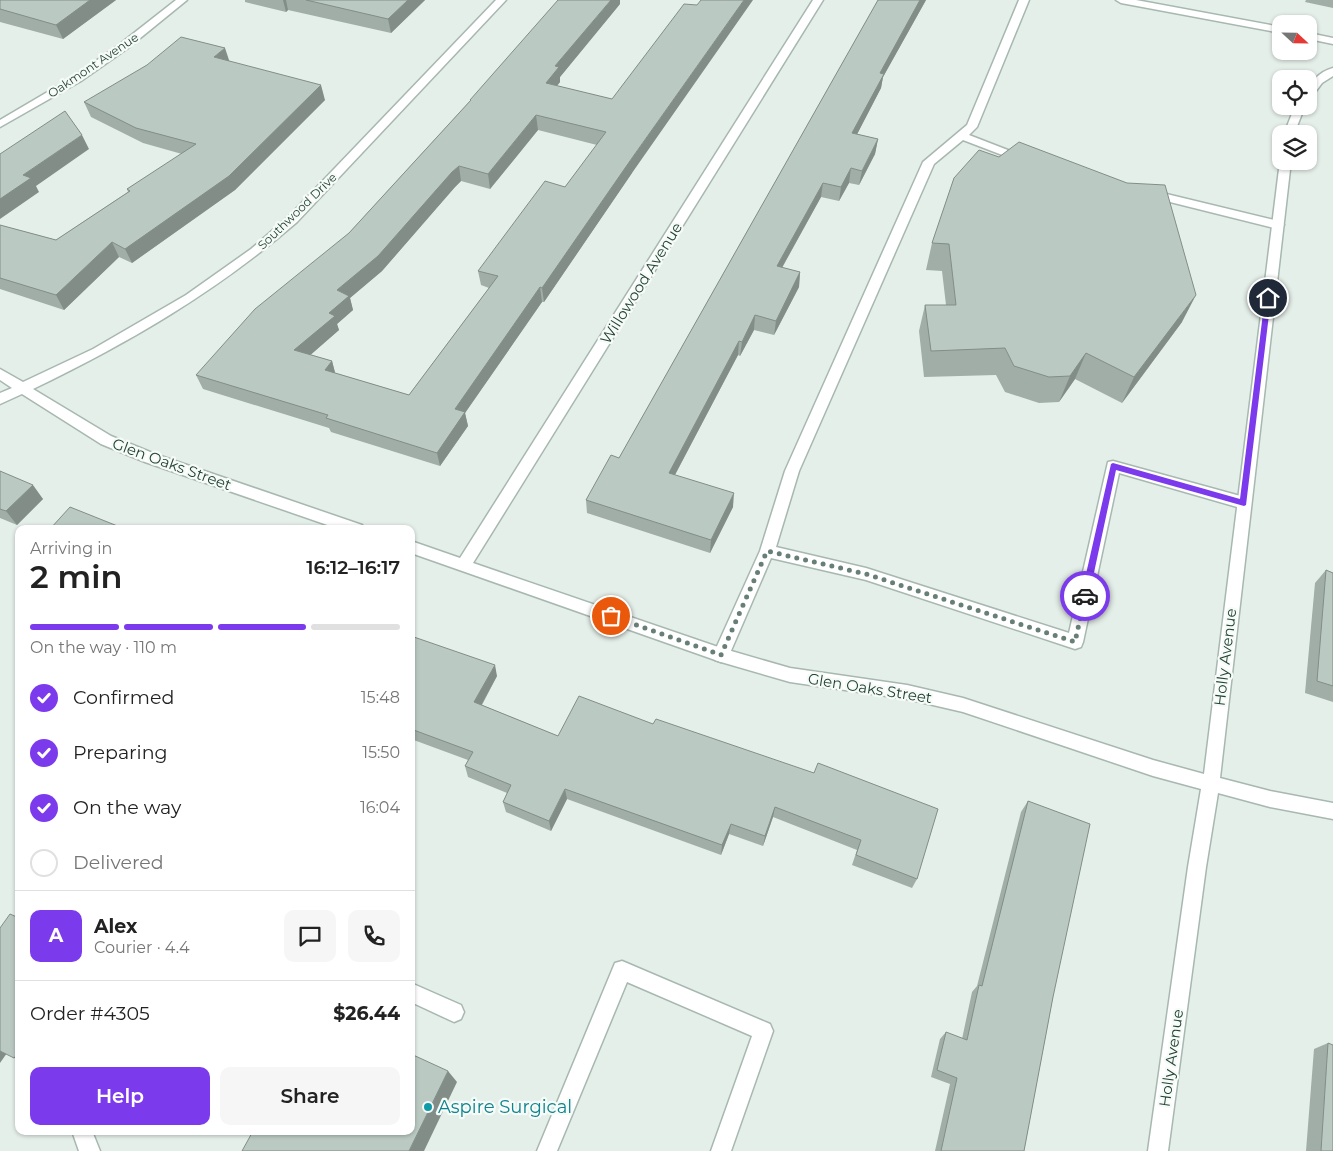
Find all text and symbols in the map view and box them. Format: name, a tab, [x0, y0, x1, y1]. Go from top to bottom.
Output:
north arrow	[1272, 15, 1318, 60]
map controls	[1272, 15, 1317, 170]
street label: Oakmont Avenue	[45, 29, 141, 101]
button: locate	[1272, 70, 1317, 115]
button: layers	[1272, 125, 1317, 170]
street label: Southwood Drive	[254, 169, 340, 253]
street label: Willowood Avenue	[596, 219, 686, 347]
pin	[1247, 277, 1289, 319]
icon: home	[1254, 284, 1282, 312]
street label: Glen Oaks Street	[110, 434, 234, 494]
text: Arriving in	[30, 539, 112, 558]
text: 16:12–16:17	[306, 556, 400, 579]
text: 2 min	[30, 557, 122, 596]
courier	[1060, 571, 1110, 621]
icon: car	[1071, 582, 1099, 610]
pin	[590, 595, 632, 637]
icon: bag	[597, 602, 625, 630]
street label: Holly Avenue	[1210, 607, 1240, 707]
text: On the way · 110 m	[30, 638, 177, 657]
street label: Glen Oaks Street	[807, 669, 933, 707]
icon: check	[30, 684, 58, 712]
text: Confirmed	[73, 686, 174, 709]
text: 15:48	[361, 688, 400, 707]
icon: check	[30, 739, 58, 767]
text: Preparing	[73, 741, 168, 764]
text: 15:50	[362, 743, 400, 762]
icon: check	[30, 794, 58, 822]
text: On the way	[73, 796, 181, 819]
text: 16:04	[360, 798, 400, 817]
text: Delivered	[73, 851, 164, 874]
button: chat	[284, 910, 336, 962]
button: phone	[348, 910, 400, 962]
text: Alex	[94, 915, 137, 938]
text: A	[49, 924, 63, 947]
text: Courier · 4.4	[94, 938, 190, 957]
text: Order #4305	[30, 1002, 150, 1025]
text: $26.44	[333, 1002, 400, 1025]
street label: Holly Avenue	[1155, 1008, 1187, 1108]
button: Help	[30, 1067, 210, 1125]
button: Share	[220, 1067, 400, 1125]
place label: Aspire Surgical	[438, 1096, 572, 1118]
marker: Aspire Surgical	[422, 1101, 434, 1113]

